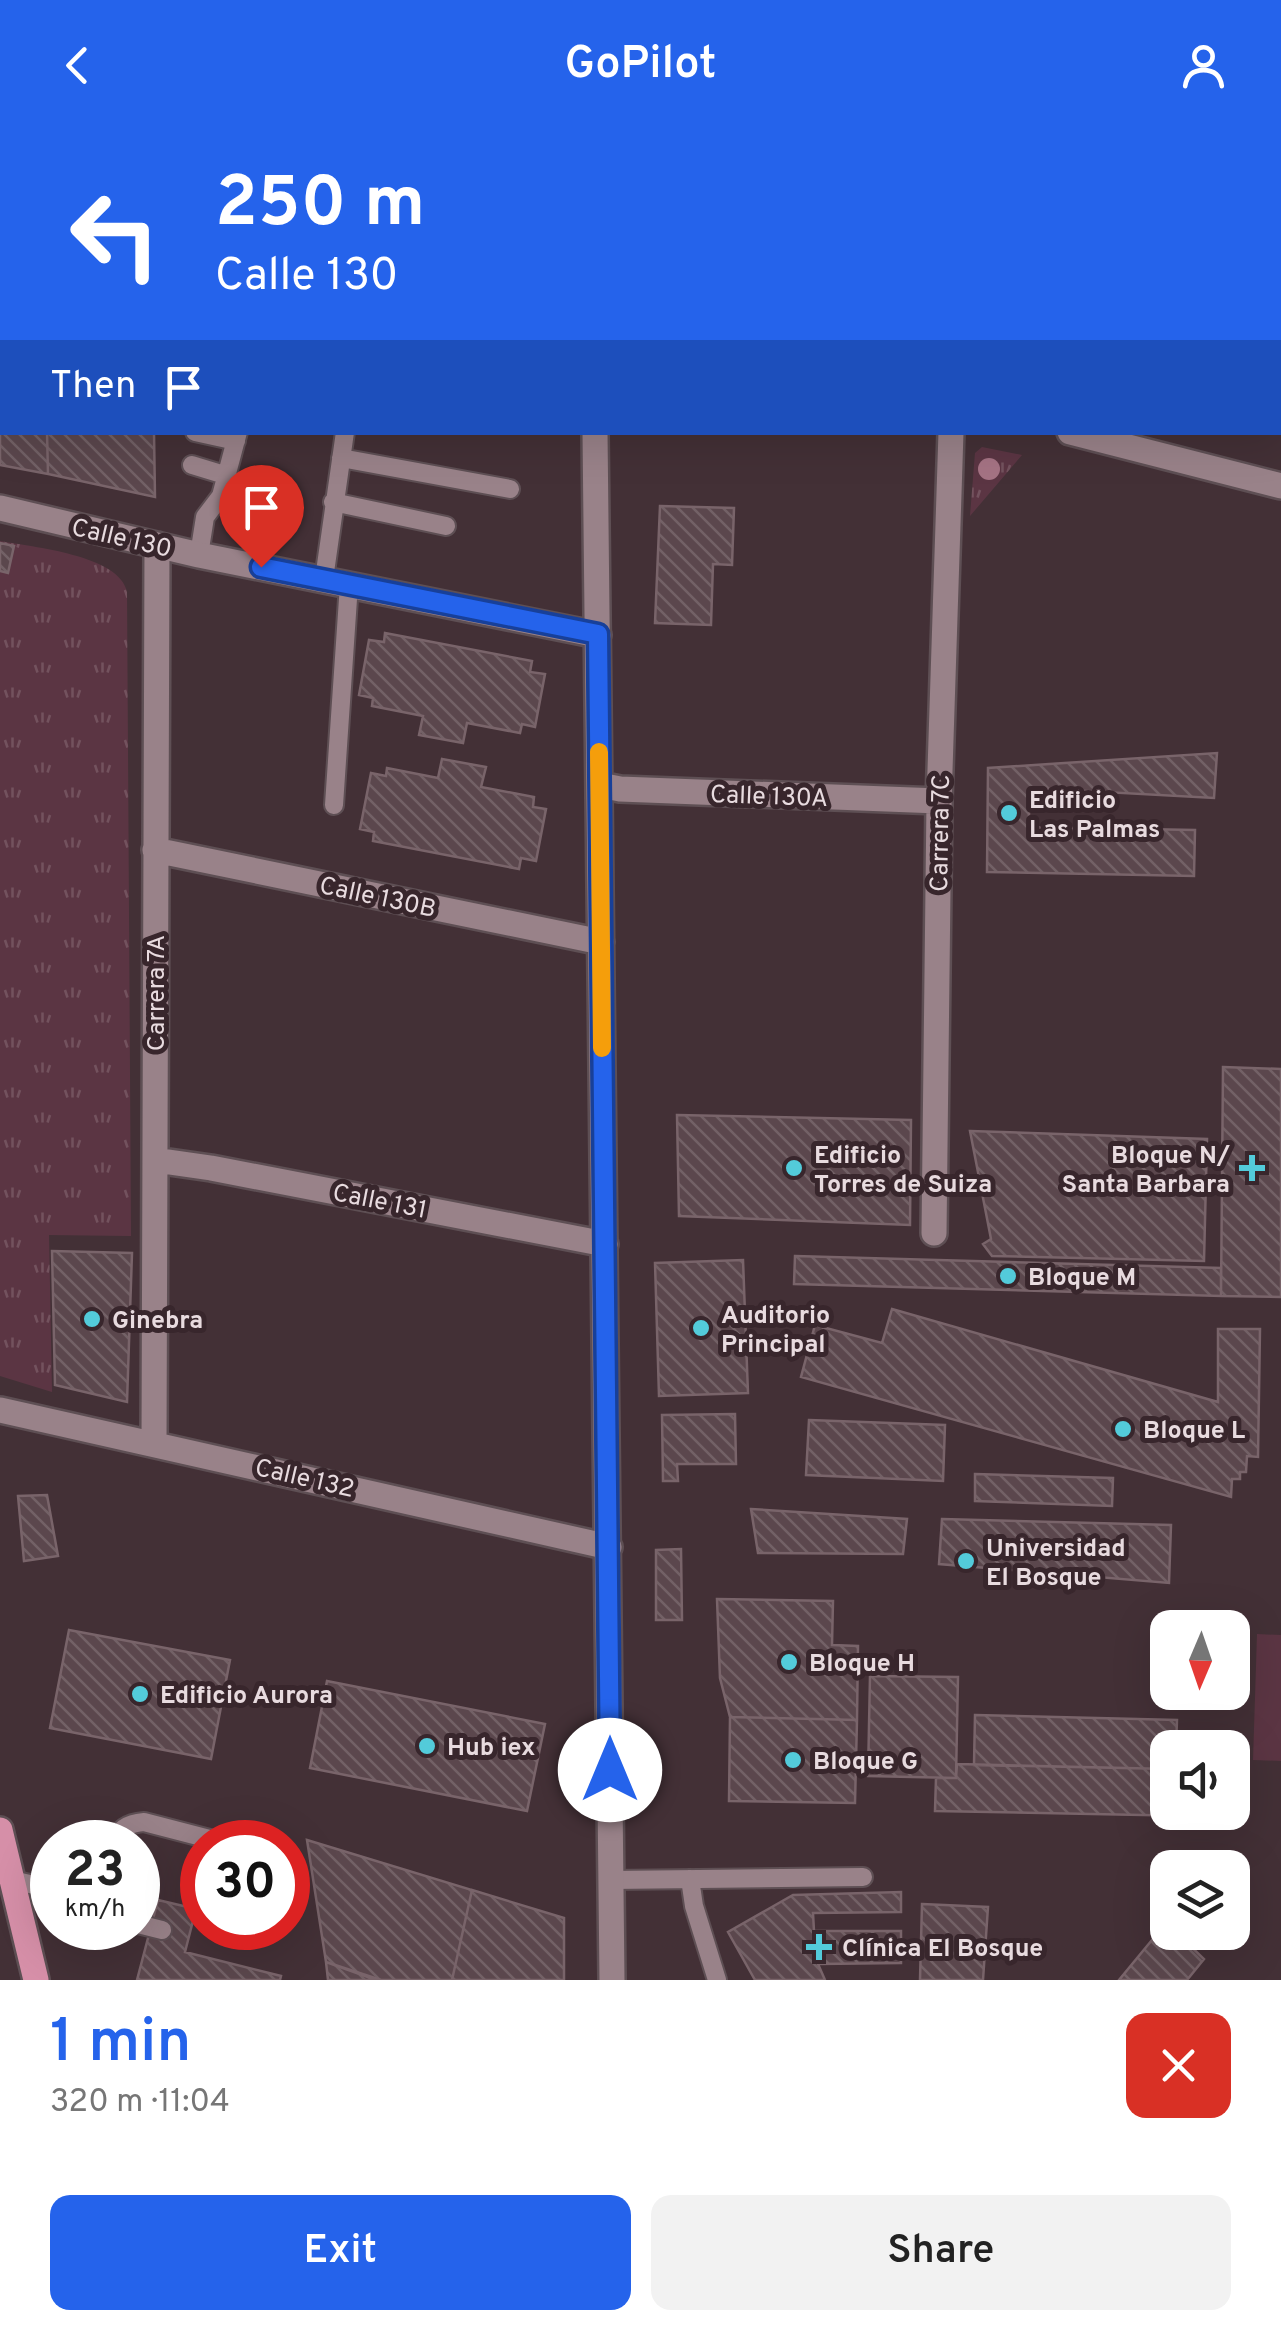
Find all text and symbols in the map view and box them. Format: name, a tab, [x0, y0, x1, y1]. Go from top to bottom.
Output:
text: GoPilot	[564, 37, 717, 94]
icon: back	[50, 38, 105, 93]
icon: person	[1176, 38, 1231, 93]
text: 250 m	[215, 162, 425, 251]
icon: left	[50, 170, 180, 300]
text: Calle 130	[215, 249, 398, 306]
icon: arrive	[156, 360, 211, 415]
text: Then	[50, 363, 136, 412]
pin	[219, 465, 304, 568]
icon: arrive	[234, 480, 289, 535]
street label: Calle 130	[68, 513, 175, 567]
street label: Carrera 7C	[925, 774, 959, 892]
street label: Calle 130A	[709, 780, 828, 816]
place label: Edificio Las Palmas	[1029, 786, 1160, 847]
marker: Edificio Las Palmas	[998, 802, 1020, 824]
street label: Calle 130B	[316, 871, 439, 927]
street label: Carrera 7A	[142, 935, 174, 1051]
place label: Edificio Torres de Suiza	[814, 1141, 992, 1202]
place label: Bloque N/ Santa Barbara	[1062, 1141, 1230, 1202]
marker: Bloque N/ Santa Barbara	[1239, 1155, 1265, 1181]
marker: Edificio Torres de Suiza	[783, 1157, 805, 1179]
street label: Calle 131	[330, 1178, 429, 1228]
place label: Bloque M	[1028, 1263, 1136, 1295]
marker: Bloque M	[997, 1265, 1019, 1287]
place label: Auditorio Principal	[721, 1301, 830, 1362]
place label: Ginebra	[112, 1306, 203, 1338]
marker: Ginebra	[81, 1308, 103, 1330]
marker: Auditorio Principal	[690, 1317, 712, 1339]
place label: Bloque L	[1143, 1416, 1245, 1448]
marker: Bloque L	[1112, 1418, 1134, 1440]
street label: Calle 132	[252, 1453, 357, 1507]
place label: Universidad El Bosque	[986, 1534, 1126, 1595]
marker: Universidad El Bosque	[955, 1550, 977, 1572]
north arrow	[1150, 1610, 1250, 1710]
map controls	[1150, 1610, 1250, 1950]
place label: Bloque H	[809, 1649, 915, 1681]
marker: Bloque H	[778, 1651, 800, 1673]
place label: Edificio Aurora	[160, 1681, 333, 1713]
marker: Edificio Aurora	[129, 1683, 151, 1705]
position arrow	[558, 1718, 662, 1822]
button: sound	[1150, 1730, 1250, 1830]
place label: Hub iex	[447, 1733, 535, 1765]
marker: Hub iex	[416, 1735, 438, 1757]
place label: Bloque G	[813, 1747, 918, 1779]
marker: Bloque G	[782, 1749, 804, 1771]
speed limit sign: 30	[180, 1820, 310, 1950]
text: 23	[65, 1841, 125, 1904]
button: layers	[1150, 1850, 1250, 1950]
text: km/h	[65, 1894, 125, 1926]
marker: Clínica El Bosque	[806, 1934, 832, 1960]
place label: Clínica El Bosque	[842, 1934, 1043, 1966]
text: 1 min	[50, 2007, 191, 2083]
button: close	[1126, 2013, 1231, 2118]
text: 320 m · 11:04	[50, 2083, 230, 2123]
button: Exit	[50, 2195, 631, 2310]
button: Share	[651, 2195, 1231, 2310]

